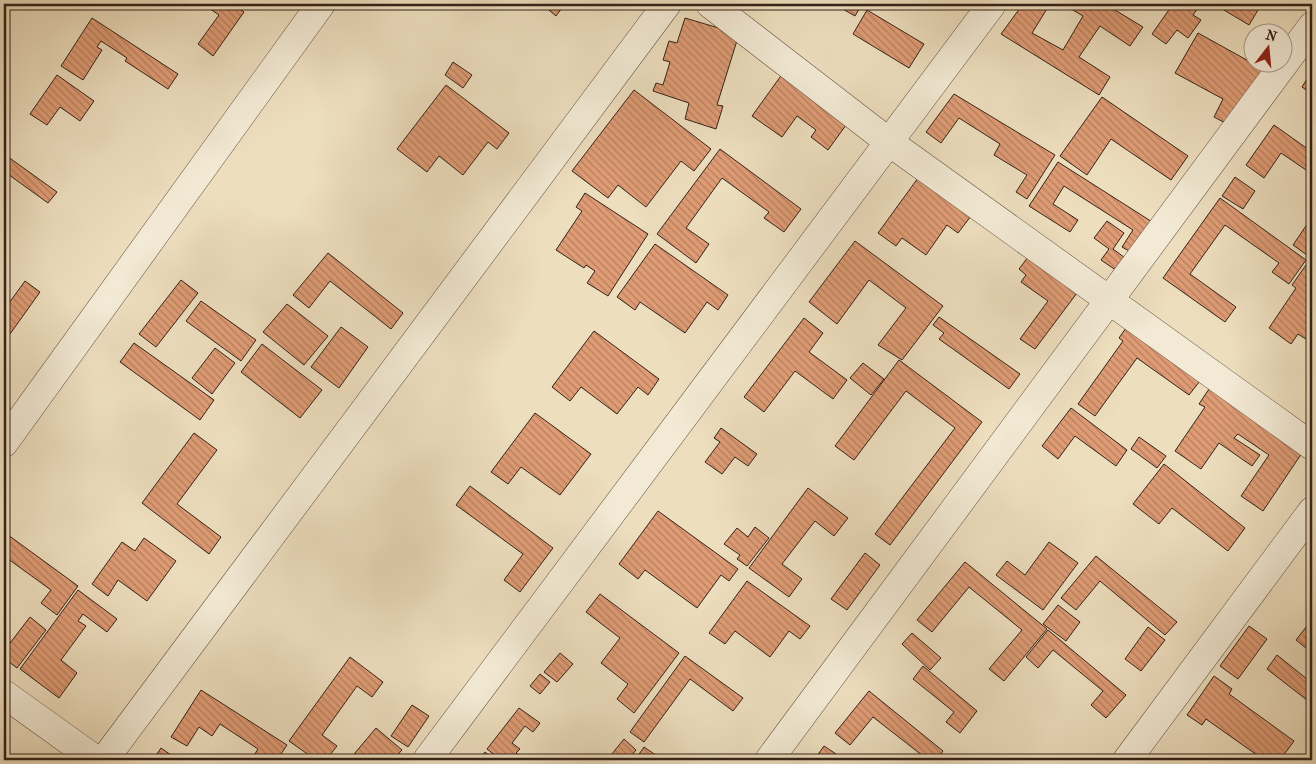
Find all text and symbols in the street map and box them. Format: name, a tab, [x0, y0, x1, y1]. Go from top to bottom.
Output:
north arrow	[1244, 22, 1294, 72]
text: N	[1264, 26, 1279, 46]

